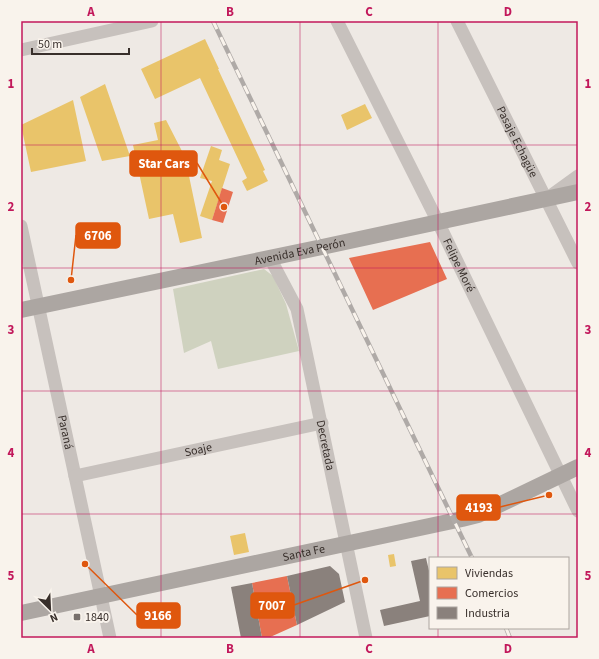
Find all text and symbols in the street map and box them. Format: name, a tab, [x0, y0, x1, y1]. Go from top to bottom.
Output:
text: A	[86, 3, 95, 21]
text: B	[226, 3, 234, 21]
text: C	[365, 3, 373, 21]
text: D	[504, 3, 512, 21]
scale bar	[32, 30, 129, 56]
text: 50 m	[38, 36, 62, 53]
text: 1	[8, 75, 15, 93]
text: 1	[585, 75, 592, 93]
street label: Pasaje Echagüe	[492, 103, 542, 180]
callout: Star Cars	[130, 151, 197, 176]
text: Star Cars	[138, 155, 190, 173]
text: 2	[8, 198, 15, 216]
text: 2	[585, 198, 592, 216]
callout: 6706	[76, 223, 120, 248]
text: 6706	[84, 227, 112, 245]
street label: Avenida Eva Perón	[253, 234, 347, 269]
street label: Felipe Moré	[439, 235, 479, 295]
text: 3	[8, 321, 15, 339]
text: 3	[585, 321, 592, 339]
street label: Paraná	[54, 413, 78, 451]
street label: Decretada	[312, 418, 339, 472]
street label: Soaje	[183, 438, 214, 461]
text: 4	[8, 444, 15, 462]
text: 4	[585, 444, 592, 462]
callout: 4193	[457, 495, 500, 520]
text: 4193	[465, 499, 493, 517]
street label: Santa Fe	[281, 540, 327, 566]
legend	[429, 557, 569, 629]
text: Viviendas	[465, 565, 513, 582]
text: 5	[8, 567, 15, 585]
text: 5	[585, 567, 592, 585]
text: Comercios	[465, 585, 518, 602]
north arrow	[30, 589, 70, 629]
callout: 7007	[251, 593, 294, 618]
text: 7007	[258, 597, 286, 615]
callout: 9166	[137, 603, 180, 628]
text: Industria	[465, 605, 510, 622]
text: 9166	[144, 607, 172, 625]
text: N	[47, 609, 60, 626]
place label: 1840	[85, 609, 109, 626]
marker: 1840	[72, 612, 82, 622]
text: A	[86, 640, 95, 658]
text: B	[226, 640, 234, 658]
text: C	[365, 640, 373, 658]
text: D	[504, 640, 512, 658]

